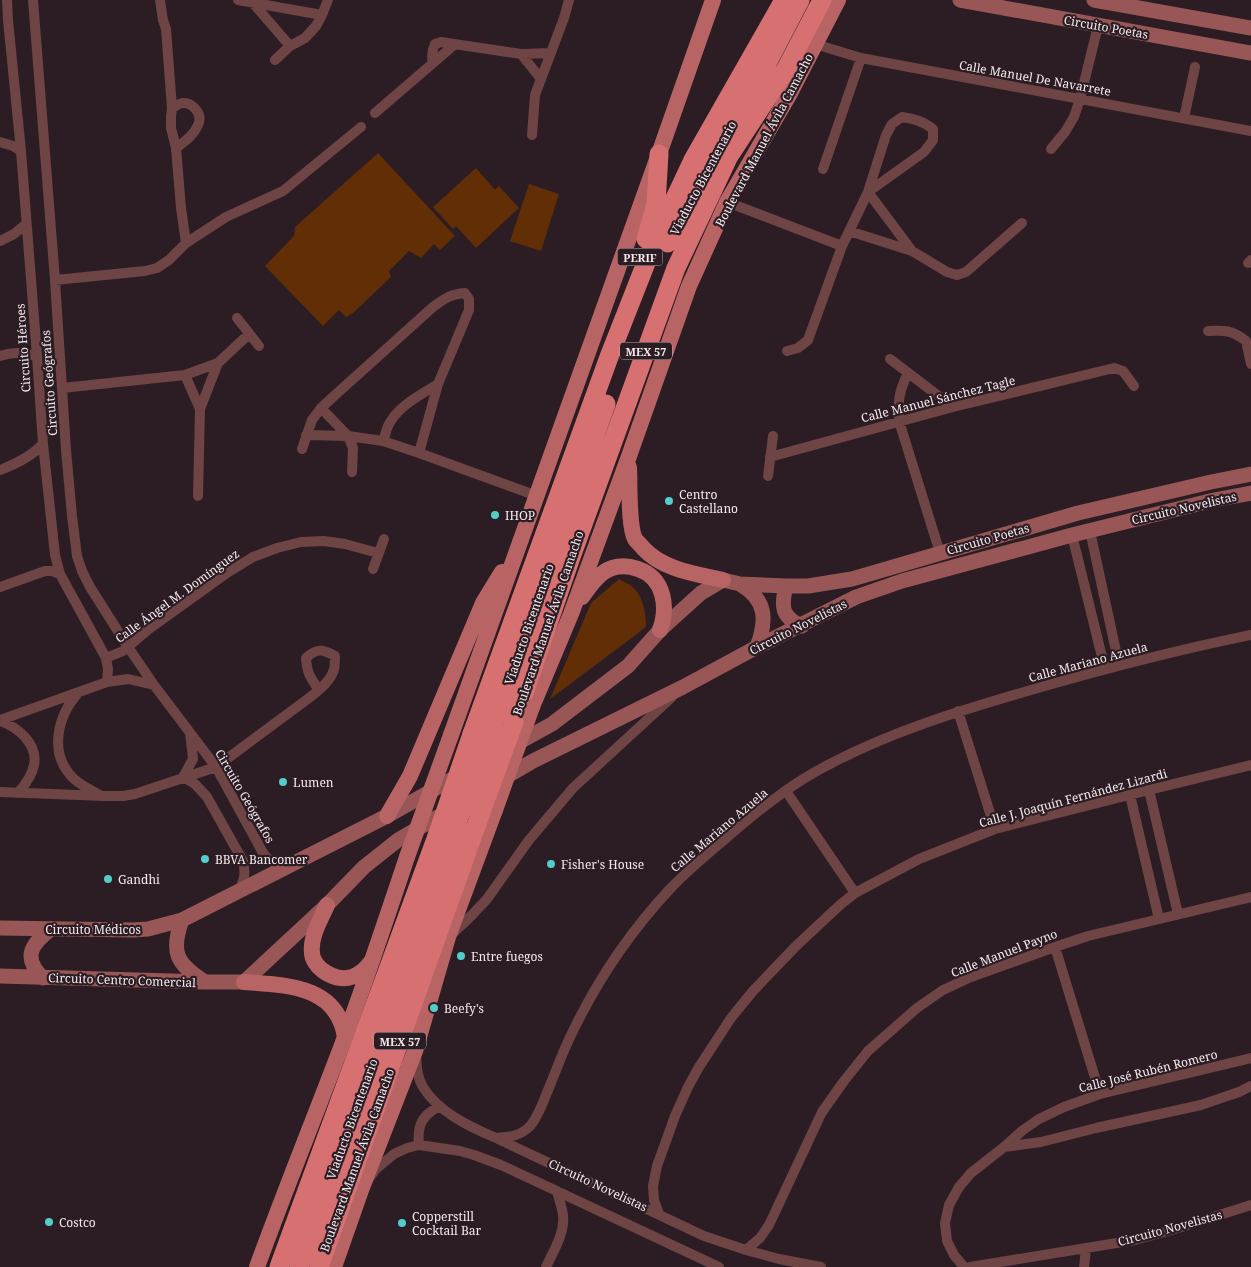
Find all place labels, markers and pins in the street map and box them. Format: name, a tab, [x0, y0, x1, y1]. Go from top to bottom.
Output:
place label: Centro Castellano	[679, 486, 738, 517]
marker: Centro Castellano	[663, 495, 675, 507]
place label: IHOP	[505, 507, 535, 524]
marker: IHOP	[489, 509, 501, 521]
place label: Lumen	[293, 774, 334, 791]
marker: Lumen	[277, 776, 289, 788]
place label: BBVA Bancomer	[215, 851, 308, 868]
marker: BBVA Bancomer	[199, 853, 211, 865]
place label: Fisher's House	[561, 856, 644, 873]
marker: Fisher's House	[545, 858, 557, 870]
place label: Gandhi	[118, 871, 160, 888]
marker: Gandhi	[102, 873, 114, 885]
place label: Entre fuegos	[471, 948, 543, 965]
marker: Entre fuegos	[455, 950, 467, 962]
place label: Beefy's	[444, 1000, 484, 1017]
marker: Beefy's	[428, 1002, 440, 1014]
place label: Copperstill Cocktail Bar	[412, 1208, 481, 1239]
place label: Costco	[59, 1214, 96, 1231]
marker: Costco	[43, 1216, 55, 1228]
marker: Copperstill Cocktail Bar	[396, 1217, 408, 1229]

